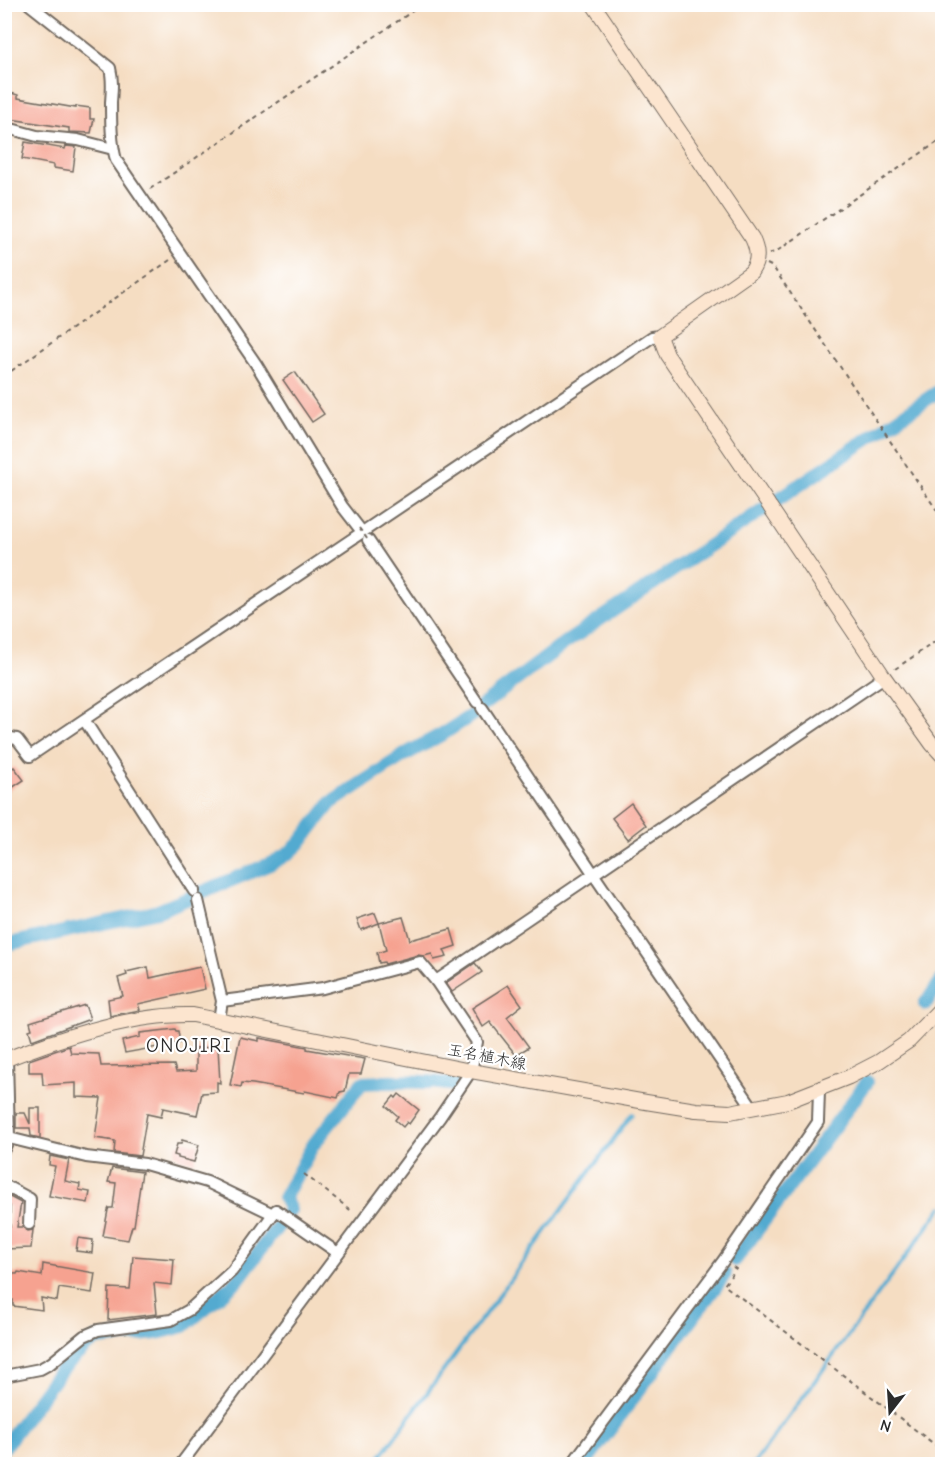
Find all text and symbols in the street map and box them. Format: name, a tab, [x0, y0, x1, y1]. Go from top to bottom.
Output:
district label: ONOJIRI	[146, 1034, 232, 1057]
street label: 玉名植木線	[446, 1041, 528, 1073]
north arrow	[860, 1382, 920, 1442]
text: N	[878, 1415, 894, 1436]

